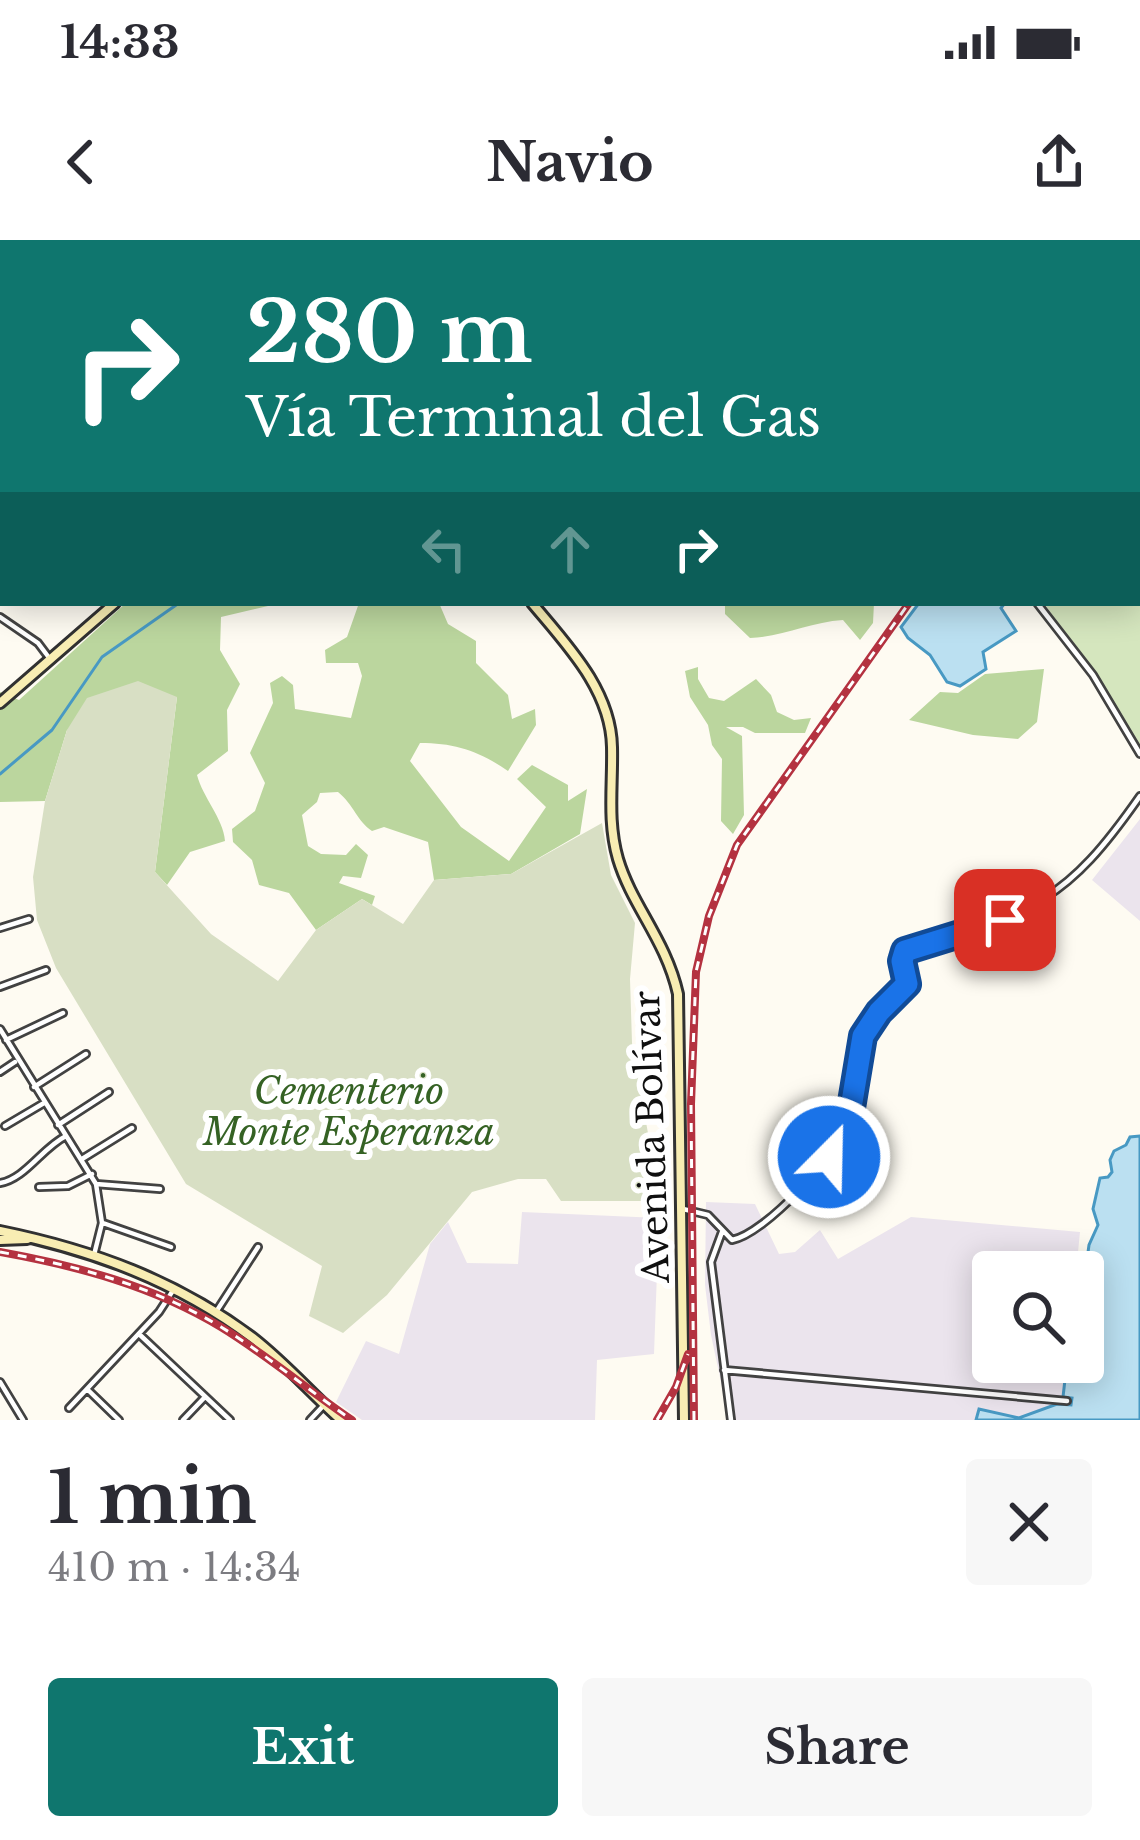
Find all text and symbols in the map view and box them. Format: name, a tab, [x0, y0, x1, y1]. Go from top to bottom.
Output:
text: 14:33	[60, 14, 180, 70]
icon: back	[48, 129, 114, 195]
text: Navio	[486, 129, 654, 196]
icon: share	[1026, 129, 1092, 195]
text: 280 m	[246, 281, 533, 385]
icon: right	[48, 288, 204, 444]
text: Vía Terminal del Gas	[246, 384, 821, 451]
icon: left	[411, 516, 477, 582]
icon: ahead	[537, 516, 603, 582]
icon: right	[663, 516, 729, 582]
pin	[954, 869, 1056, 971]
icon: arrive	[972, 887, 1038, 953]
street label: Avenida Bolívar	[624, 990, 679, 1285]
park label: Cementerio Monte Esperanza	[202, 1069, 495, 1155]
position arrow	[766, 1094, 892, 1220]
map controls	[972, 1251, 1104, 1383]
button: search	[972, 1251, 1104, 1383]
text: 1 min	[48, 1453, 257, 1542]
button: close	[966, 1459, 1092, 1585]
text: 410 m · 14:34	[48, 1543, 301, 1592]
button: Exit	[48, 1678, 558, 1816]
button: Share	[582, 1678, 1092, 1816]

